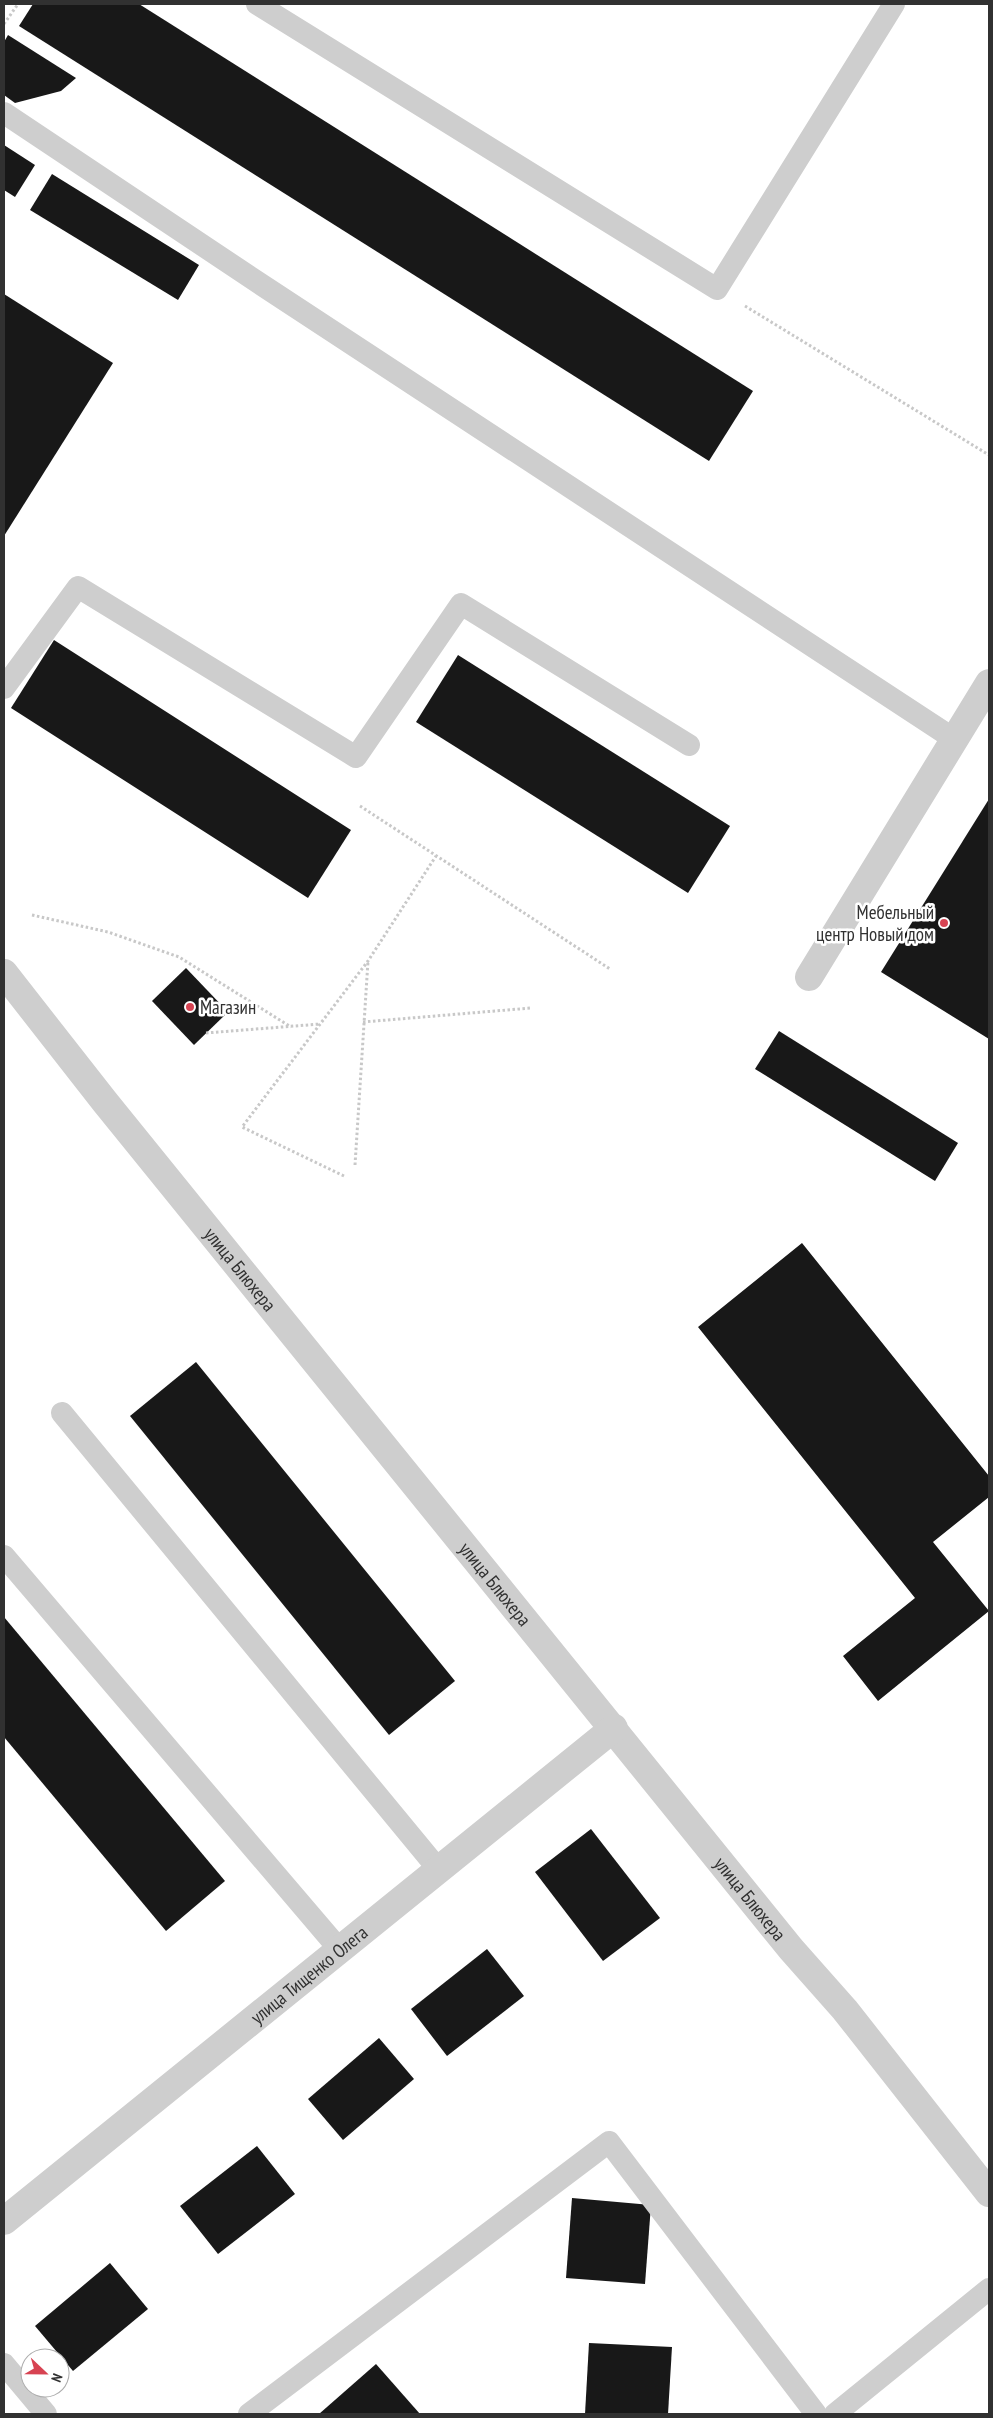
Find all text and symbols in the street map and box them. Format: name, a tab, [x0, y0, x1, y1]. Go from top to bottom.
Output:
place label: Мебельный центр Новый дом	[816, 900, 934, 946]
marker: Мебельный центр Новый дом	[938, 917, 950, 929]
place label: Магазин	[200, 995, 256, 1019]
marker: Магазин	[184, 1001, 196, 1013]
street label: улица Блюхера	[199, 1222, 282, 1316]
street label: улица Блюхера	[454, 1537, 537, 1631]
street label: улица Блюхера	[709, 1852, 791, 1946]
street label: улица Тищенко Олега	[245, 1920, 372, 2029]
north arrow	[20, 2348, 70, 2398]
text: N	[47, 2371, 67, 2385]

